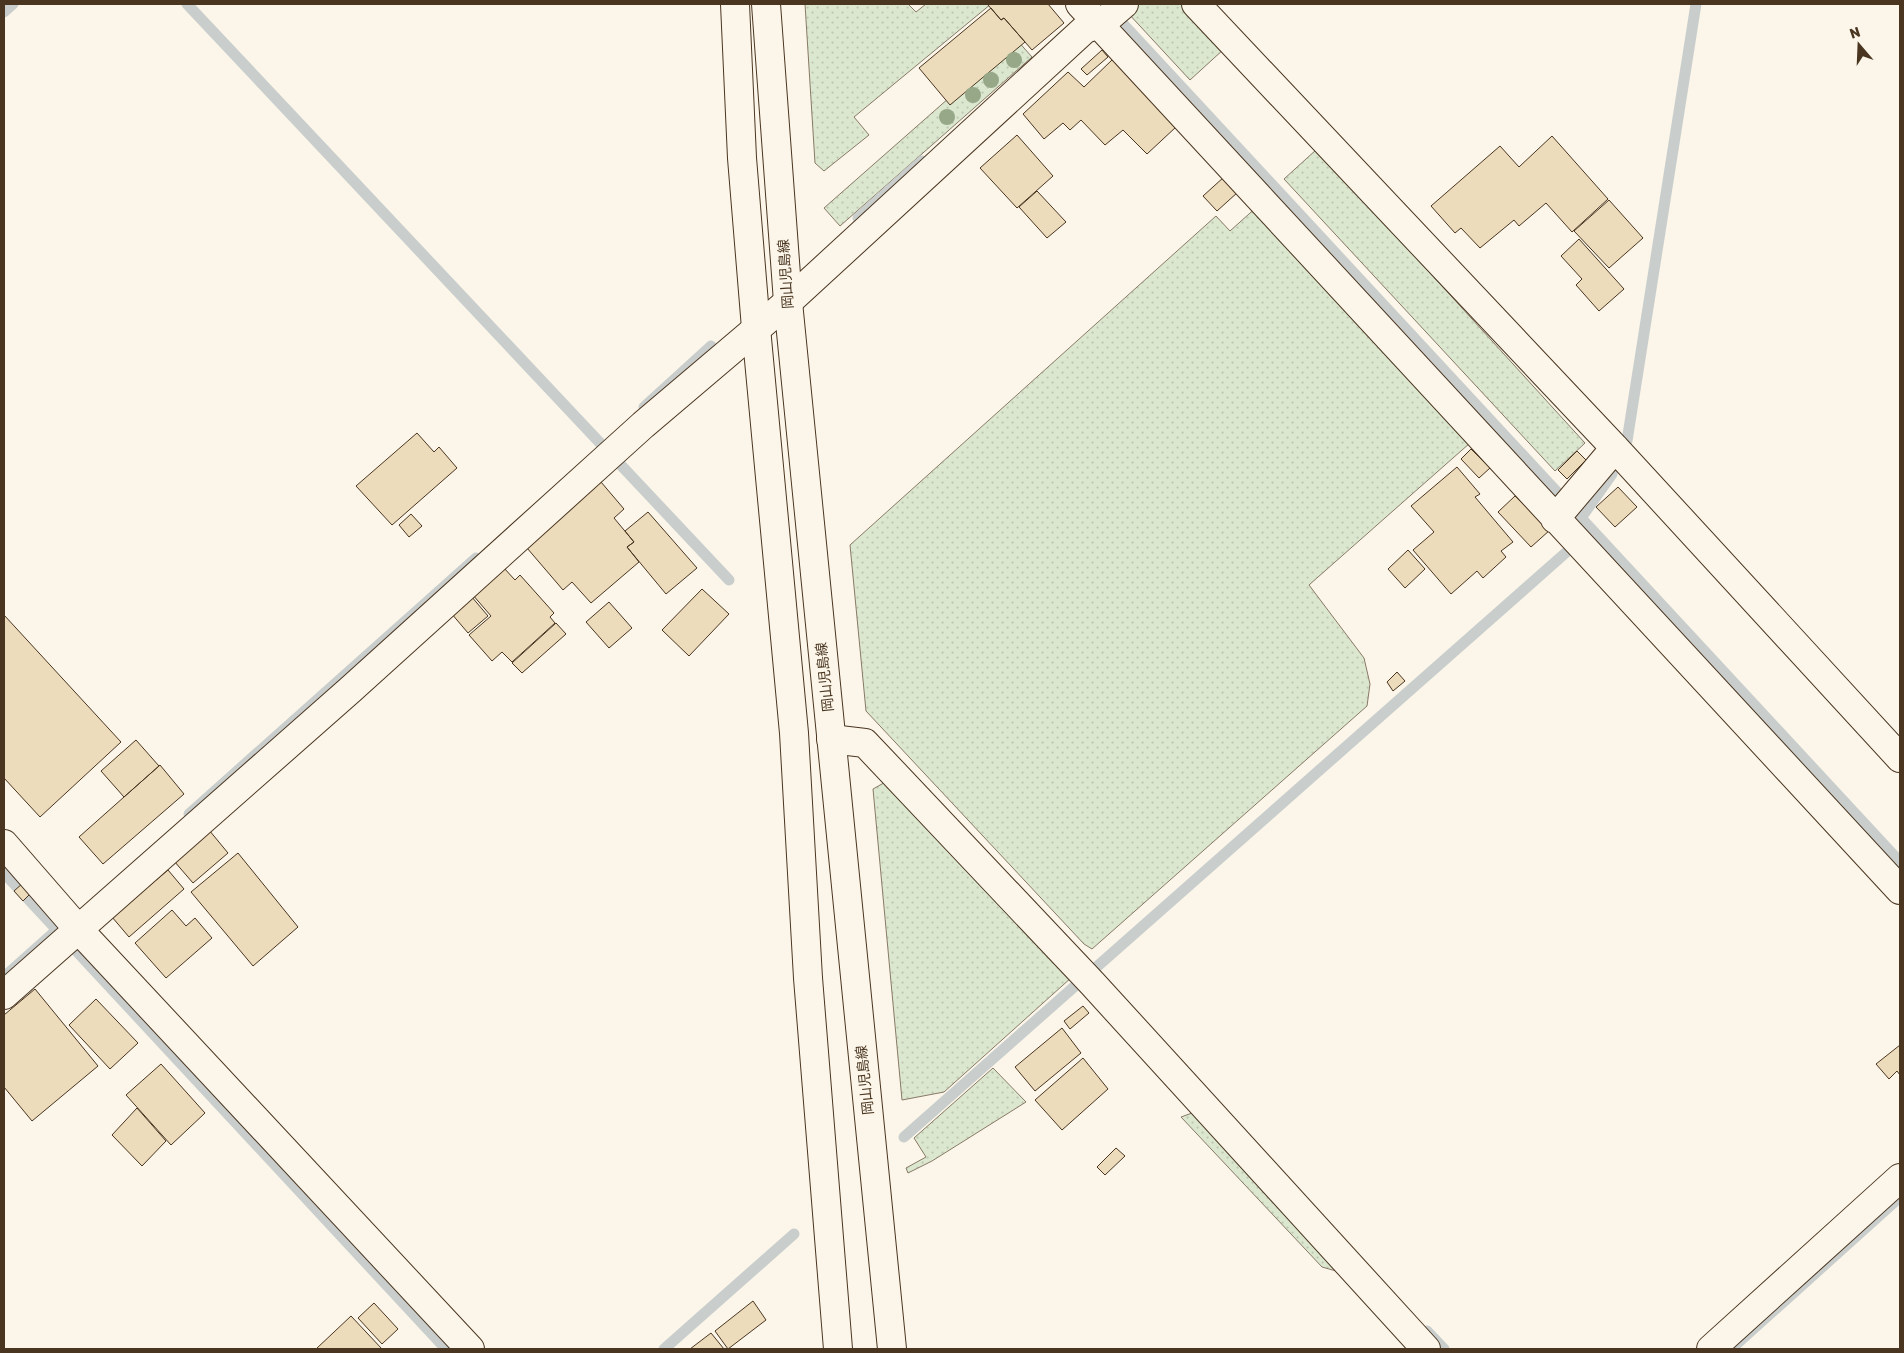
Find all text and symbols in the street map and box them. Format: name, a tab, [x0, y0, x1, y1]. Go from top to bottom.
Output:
north arrow	[1834, 20, 1884, 70]
text: N	[1847, 24, 1862, 43]
street label: 岡山児島線	[775, 238, 797, 310]
street label: 岡山児島線	[813, 641, 837, 713]
street label: 岡山児島線	[853, 1044, 877, 1116]

